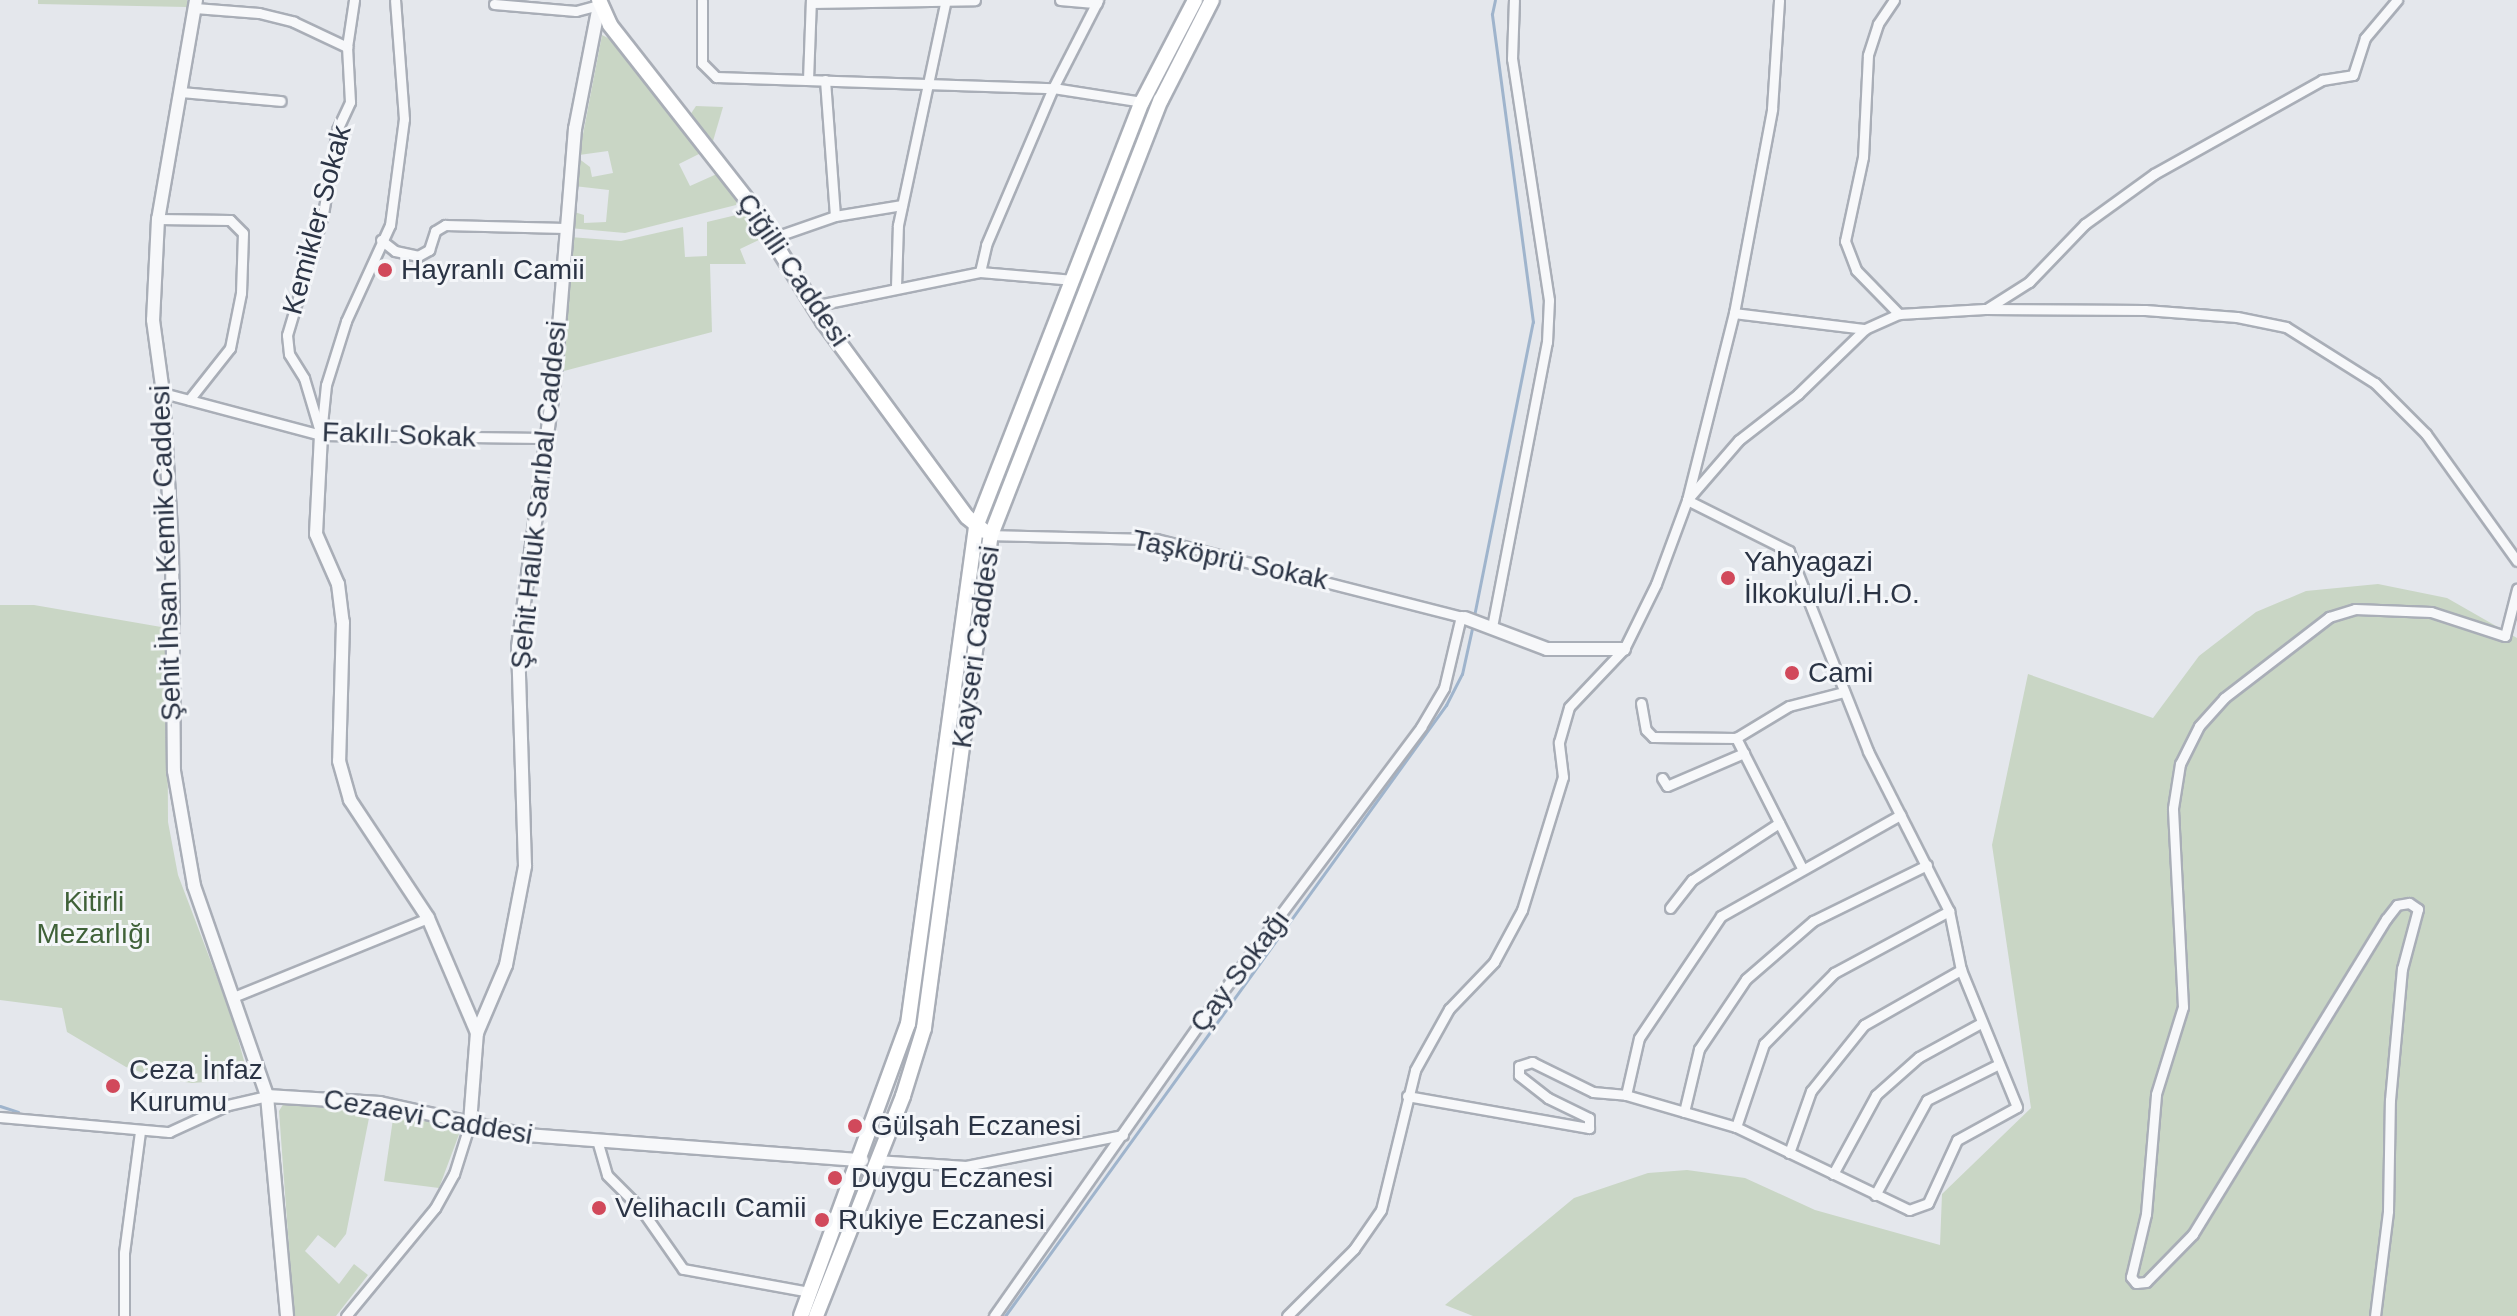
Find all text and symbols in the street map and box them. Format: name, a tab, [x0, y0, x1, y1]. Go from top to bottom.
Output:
street label: Kemikler Sokak	[276, 122, 358, 318]
street label: Çiğilli Caddesi	[729, 187, 857, 353]
place label: Hayranlı Camii	[401, 253, 585, 287]
marker: Hayranlı Camii	[376, 261, 394, 279]
street label: Şehit Haluk Sarıbal Caddesi	[504, 319, 574, 671]
street label: Şehit İhsan Kemik Caddesi	[143, 384, 189, 722]
street label: Fakılı Sokak	[321, 416, 477, 454]
street label: Taşköprü Sokak	[1129, 523, 1331, 597]
street label: Kayseri Caddesi	[945, 544, 1007, 750]
place label: Yahyagazi İlkokulu/İ.H.O.	[1744, 545, 1920, 611]
marker: Yahyagazi İlkokulu/İ.H.O.	[1719, 569, 1737, 587]
place label: Cami	[1808, 656, 1873, 690]
marker: Cami	[1783, 664, 1801, 682]
park label: Kitirli Mezarlığı	[36, 885, 152, 951]
street label: Çay Sokağı	[1183, 903, 1297, 1039]
place label: Ceza İnfaz Kurumu	[129, 1053, 263, 1119]
marker: Ceza İnfaz Kurumu	[104, 1077, 122, 1095]
street label: Cezaevi Caddesi	[321, 1082, 535, 1152]
place label: Gülşah Eczanesi	[871, 1109, 1081, 1143]
marker: Gülşah Eczanesi	[846, 1117, 864, 1135]
place label: Duygu Eczanesi	[851, 1161, 1053, 1195]
marker: Duygu Eczanesi	[826, 1169, 844, 1187]
place label: Velihacılı Camii	[615, 1191, 806, 1225]
marker: Velihacılı Camii	[590, 1199, 608, 1217]
place label: Rukiye Eczanesi	[838, 1203, 1045, 1237]
marker: Rukiye Eczanesi	[813, 1211, 831, 1229]

